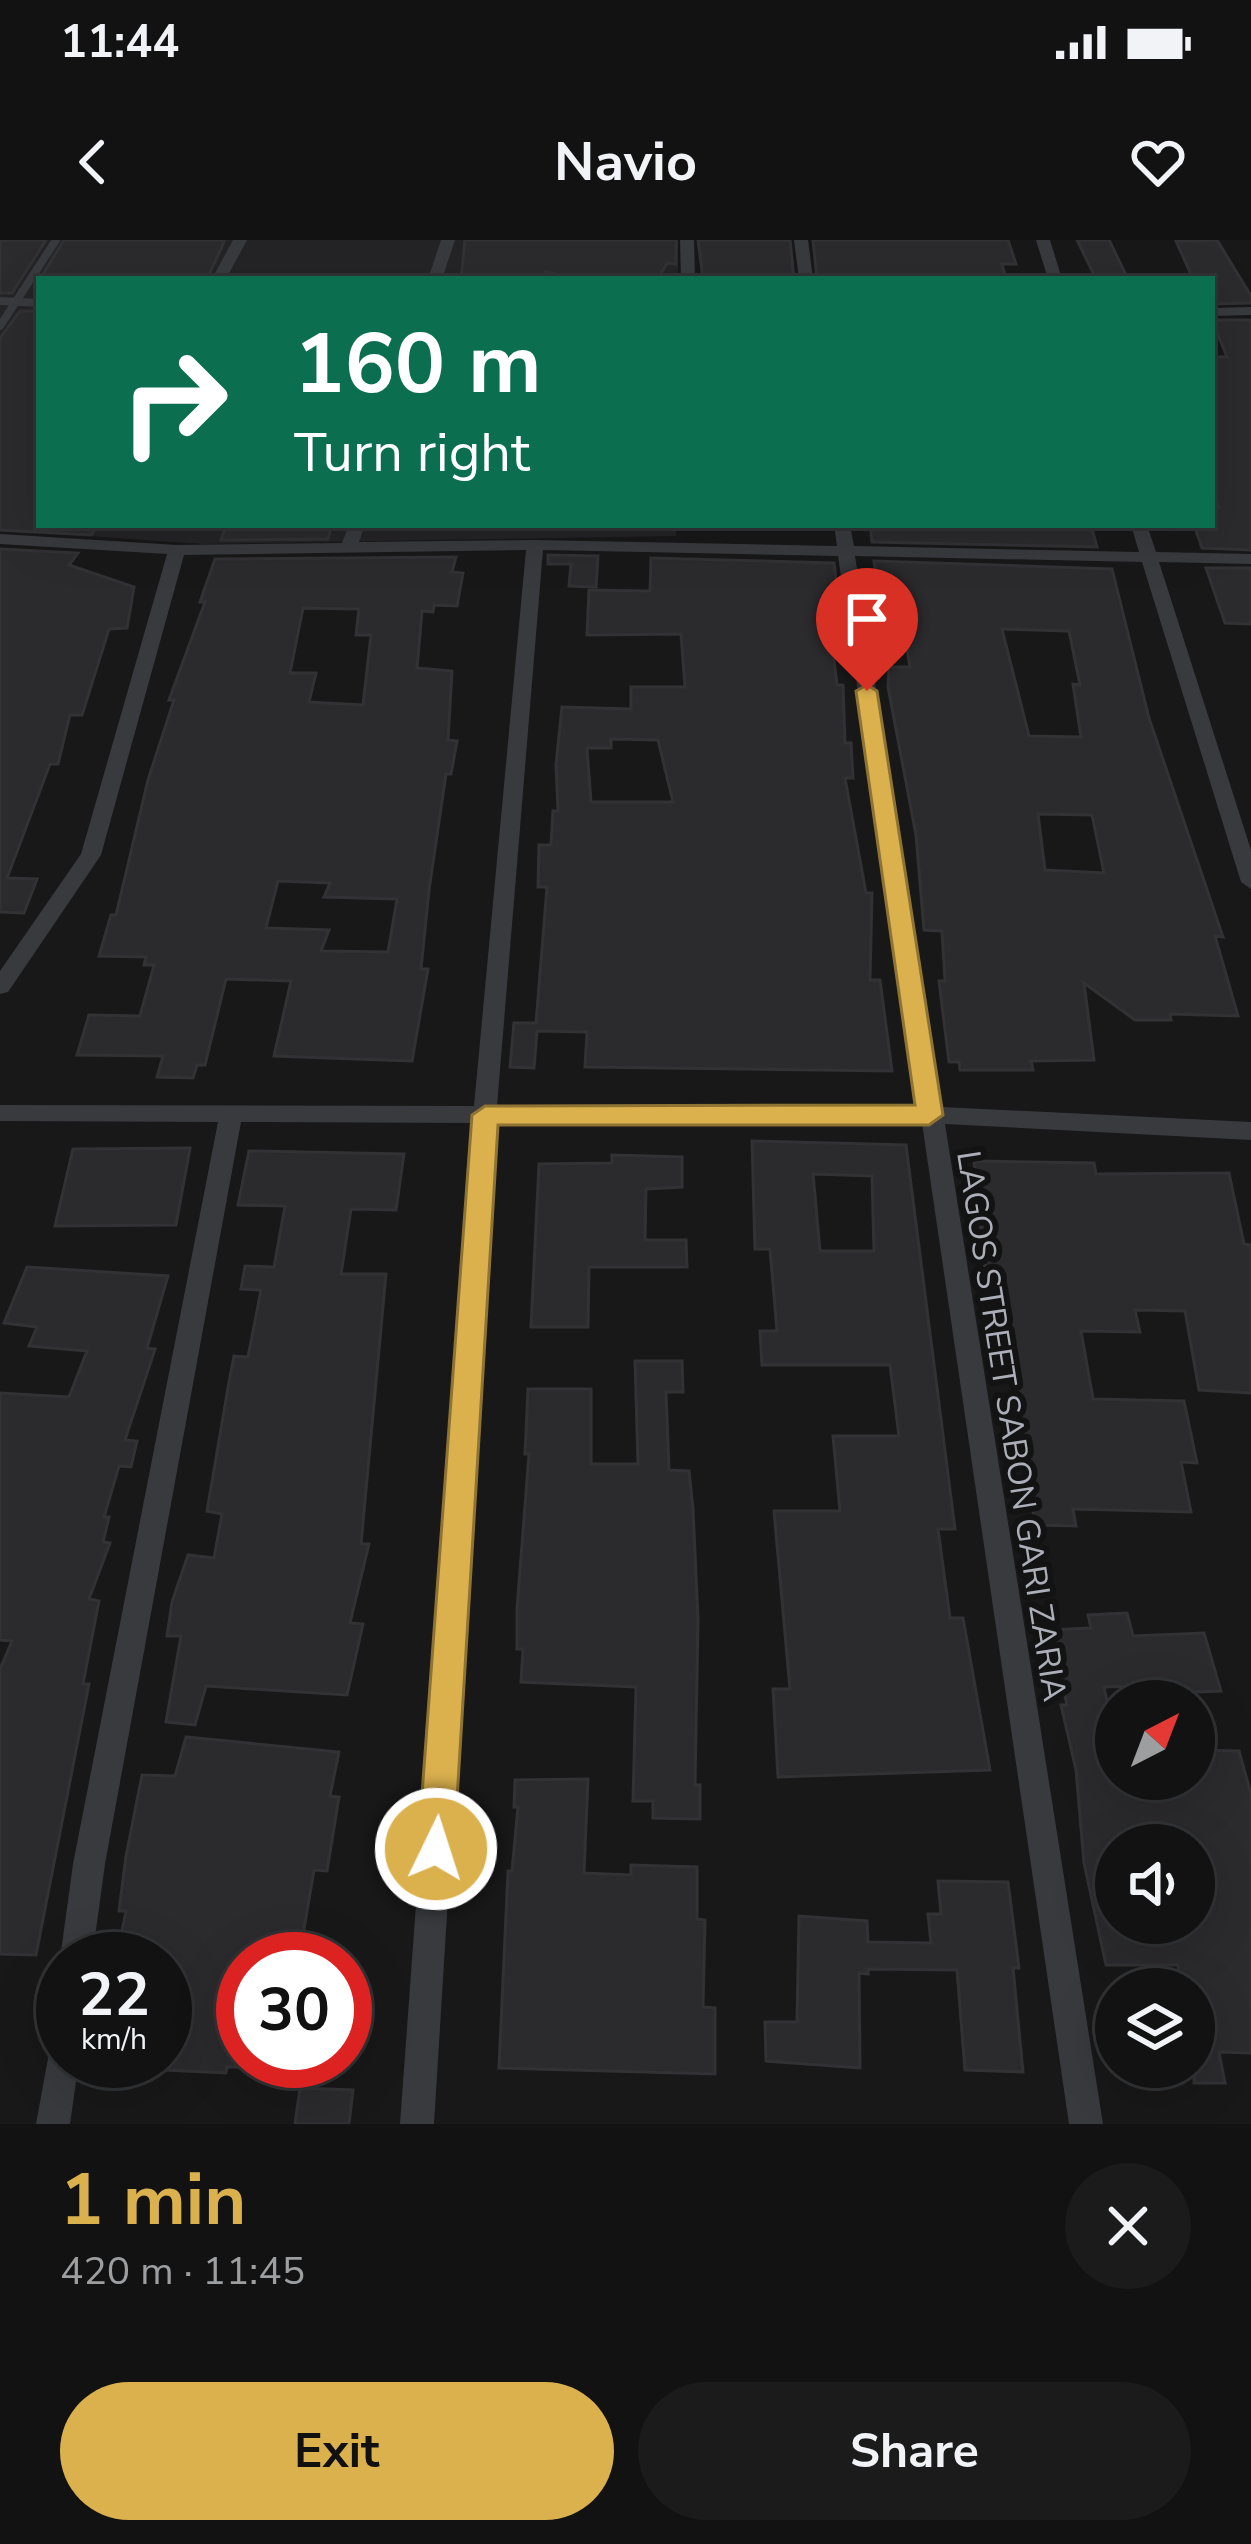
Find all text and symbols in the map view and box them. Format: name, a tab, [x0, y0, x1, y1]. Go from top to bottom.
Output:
text: 11:44	[60, 12, 179, 73]
text: Navio	[554, 125, 697, 199]
icon: back	[60, 129, 126, 195]
icon: heart	[1125, 129, 1191, 195]
text: 160 m	[294, 307, 542, 422]
icon: right	[96, 324, 252, 480]
text: Turn right	[294, 416, 530, 490]
pin	[816, 568, 918, 691]
icon: arrive	[834, 586, 900, 652]
street label: LAGOS STREET SABON GARI ZARIA	[945, 1148, 1077, 1704]
north arrow	[1095, 1680, 1215, 1800]
map controls	[1095, 1680, 1215, 2088]
position arrow	[373, 1786, 499, 1912]
button: sound	[1095, 1824, 1215, 1944]
speed limit sign: 30	[216, 1932, 372, 2088]
text: 22	[78, 1954, 150, 2036]
button: layers	[1095, 1968, 1215, 2088]
text: km/h	[81, 2019, 147, 2060]
text: 1 min	[60, 2151, 246, 2249]
button: close	[1065, 2163, 1191, 2289]
text: 420 m · 11:45	[60, 2245, 305, 2298]
button: Exit	[60, 2382, 614, 2520]
button: Share	[638, 2382, 1191, 2520]

